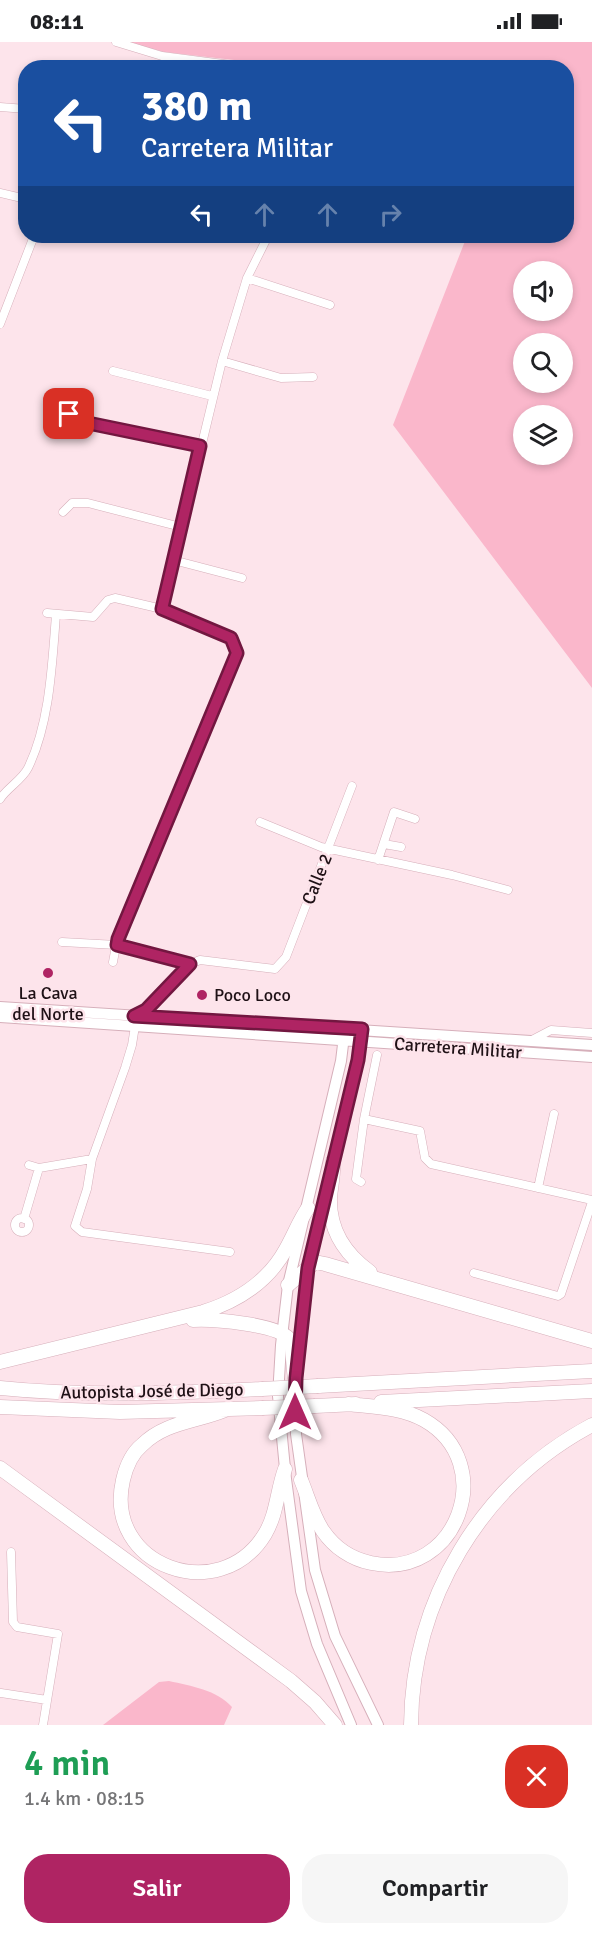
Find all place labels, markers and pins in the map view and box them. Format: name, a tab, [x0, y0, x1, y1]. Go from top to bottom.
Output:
pin	[43, 388, 94, 439]
marker: La Cava del Norte	[41, 966, 55, 980]
place label: La Cava del Norte	[12, 982, 84, 1025]
place label: Poco Loco	[214, 984, 291, 1006]
marker: Poco Loco	[195, 988, 209, 1002]

